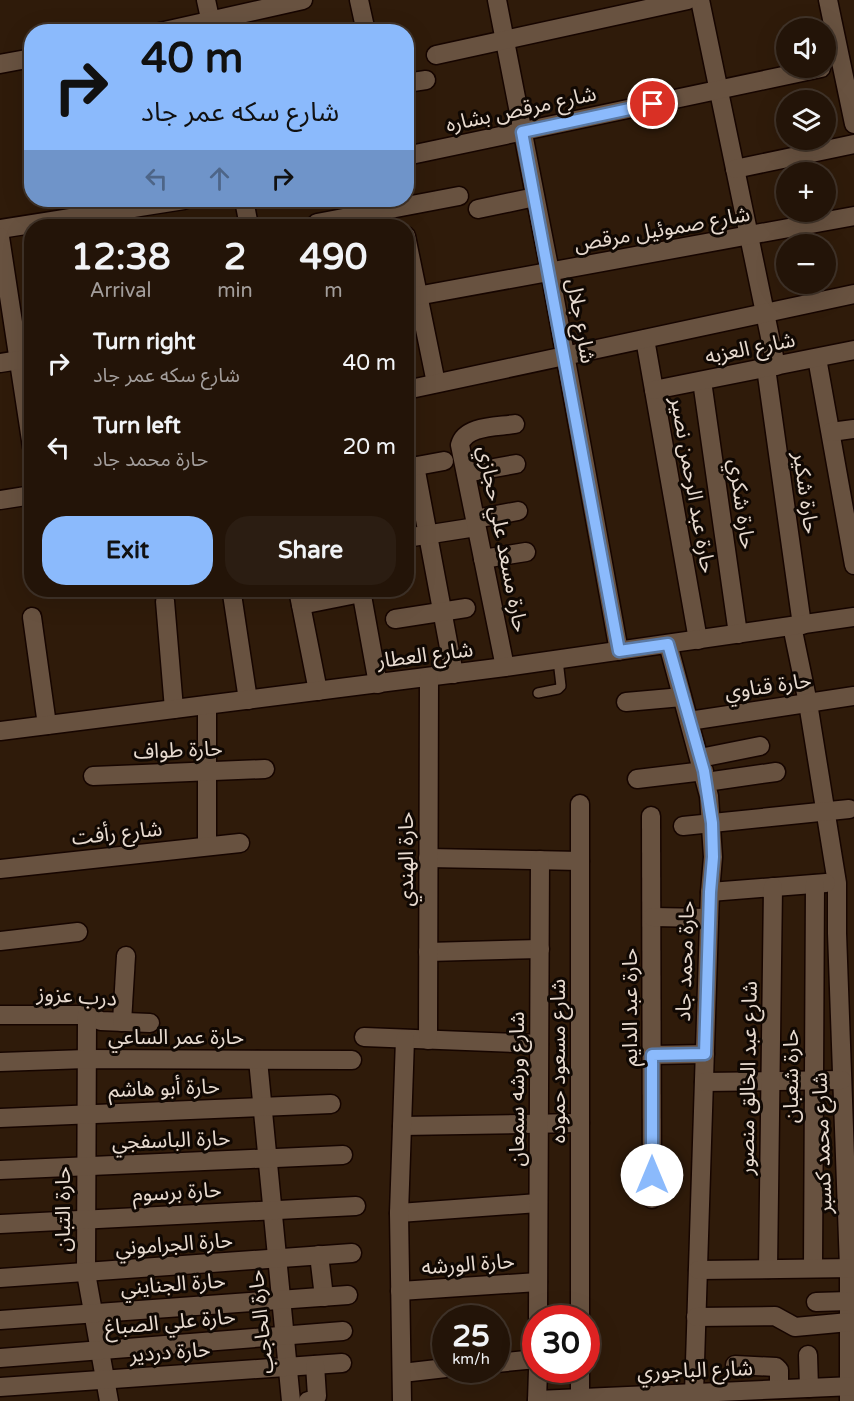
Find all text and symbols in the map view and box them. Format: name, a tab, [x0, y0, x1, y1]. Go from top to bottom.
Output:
map controls	[776, 18, 836, 294]
button: sound	[776, 18, 836, 78]
text: 40 m	[141, 33, 243, 84]
icon: right	[42, 48, 120, 126]
pin	[627, 78, 678, 129]
street label: شارع مرقص بشاره	[444, 81, 599, 140]
icon: arrive	[636, 87, 669, 120]
button: layers	[776, 90, 836, 150]
text: شارع سكه عمر جاد	[141, 96, 339, 129]
icon: left	[140, 162, 173, 195]
icon: ahead	[203, 162, 236, 195]
icon: right	[266, 162, 299, 195]
button: +	[776, 162, 836, 222]
street label: شارع صموئيل مرقص	[572, 202, 752, 259]
button: −	[776, 234, 836, 294]
text: 12:38	[71, 236, 171, 279]
text: 2	[224, 236, 246, 279]
text: 490	[299, 236, 367, 279]
street label: شارع جلال	[559, 277, 600, 366]
text: Arrival	[90, 279, 152, 303]
text: min	[217, 279, 253, 303]
text: m	[324, 279, 343, 303]
street label: شارع العزبه	[703, 328, 798, 371]
text: Turn right	[93, 329, 195, 355]
icon: right	[42, 347, 75, 380]
text: 40 m	[342, 350, 396, 376]
text: شارع سكه عمر جاد	[93, 364, 240, 388]
street label: حارة عبد الرحمن نصير	[665, 394, 720, 575]
text: Turn left	[93, 413, 181, 439]
icon: left	[42, 431, 75, 464]
text: 20 m	[342, 434, 396, 460]
street label: حارة مسعد علي حجازي	[469, 444, 533, 635]
text: حارة محمد جاد	[93, 448, 208, 472]
street label: حارة شكير	[787, 449, 824, 536]
street label: حارة شكري	[720, 457, 760, 551]
button: Exit	[42, 516, 213, 585]
button: Share	[225, 516, 396, 585]
street label: شارع العطار	[375, 637, 475, 676]
street label: حارة قناوي	[723, 668, 813, 708]
street label: حارة طواف	[133, 736, 223, 765]
street label: حارة الهندي	[394, 812, 422, 906]
street label: شارع رأفت	[70, 816, 164, 853]
street label: حارة محمد جاد	[671, 900, 700, 1022]
street label: حارة عبد الدايم	[618, 948, 645, 1066]
street label: شارع مسعود حموده	[546, 979, 573, 1143]
street label: درب عزوز	[35, 981, 118, 1012]
street label: شارع عبد الخالق منصور	[734, 981, 765, 1176]
street label: شارع ورشه سمعان	[505, 1011, 532, 1167]
street label: حارة عمر الساعي	[108, 1025, 244, 1053]
street label: حارة شعبان	[779, 1029, 804, 1123]
street label: شارع محمد كسبر	[808, 1072, 839, 1215]
street label: حارة أبو هاشم	[108, 1073, 220, 1105]
street label: حارة الباسفجي	[111, 1126, 231, 1158]
position arrow	[620, 1143, 684, 1207]
street label: حارة التبان	[51, 1166, 76, 1252]
street label: حارة برسوم	[132, 1178, 222, 1210]
street label: حارة الجراموني	[114, 1228, 234, 1264]
street label: حارة الورشه	[421, 1249, 516, 1280]
street label: حارة الجنايني	[120, 1268, 227, 1304]
street label: حارة الحاجب	[244, 1269, 279, 1375]
street label: حارة علي الصباغ	[103, 1304, 237, 1344]
speed limit sign: 30	[522, 1305, 600, 1383]
text: 25	[452, 1318, 490, 1355]
street label: حارة دردير	[128, 1337, 211, 1368]
text: km/h	[452, 1350, 490, 1368]
street label: شارع الباجوري	[637, 1356, 754, 1388]

